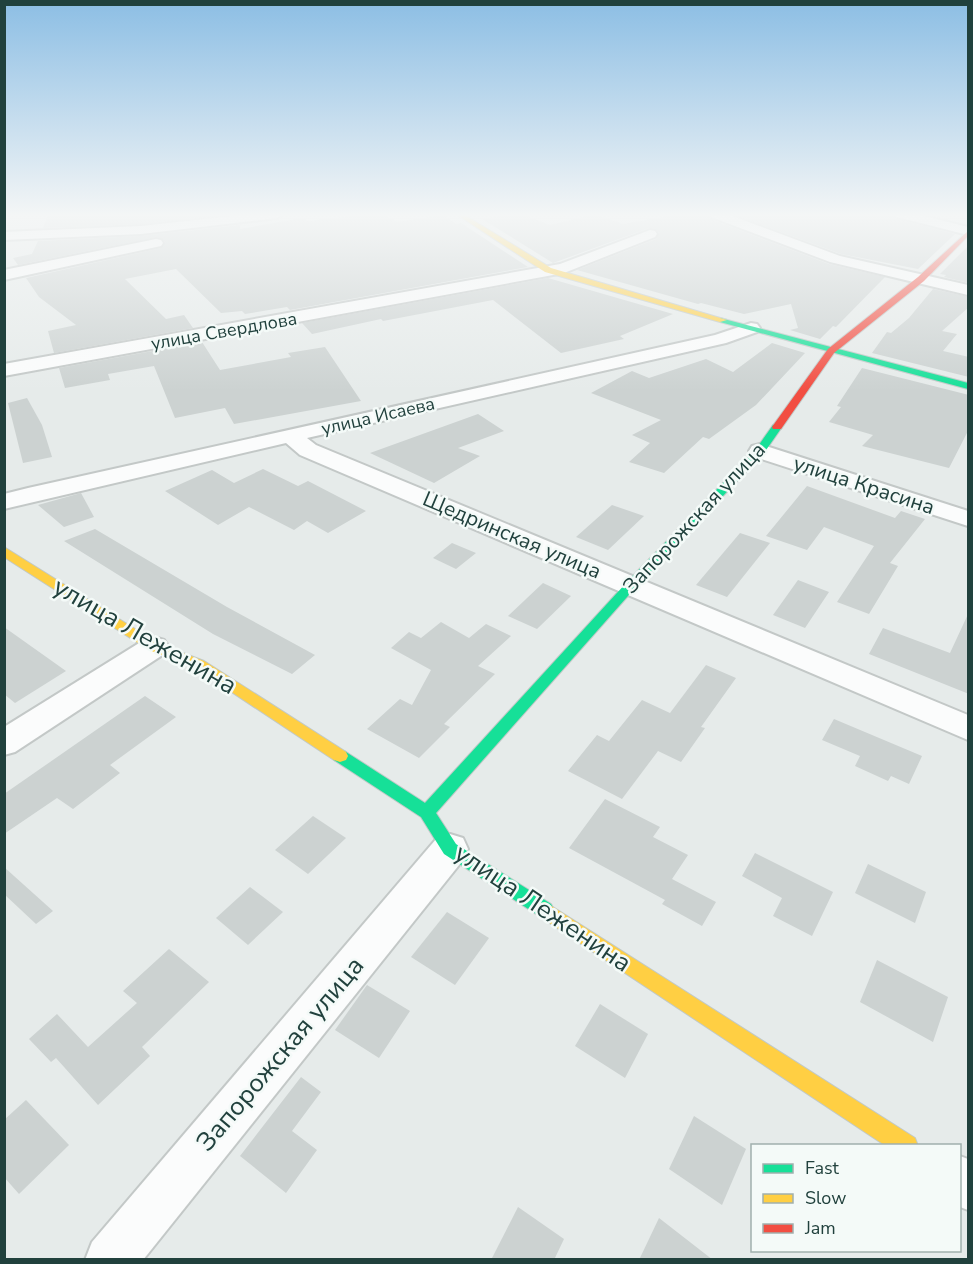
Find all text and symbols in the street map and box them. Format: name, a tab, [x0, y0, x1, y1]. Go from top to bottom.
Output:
street label: улица Свердлова	[149, 306, 299, 356]
street label: улица Исаева	[319, 391, 437, 441]
street label: Запорожская улица	[616, 436, 772, 600]
street label: улица Красина	[790, 449, 938, 521]
street label: Щедринская улица	[418, 485, 606, 585]
street label: улица Леженина	[47, 569, 243, 703]
street label: улица Леженина	[447, 836, 639, 980]
street label: Запорожская улица	[188, 949, 372, 1159]
legend	[751, 1144, 961, 1252]
text: Fast	[805, 1156, 840, 1180]
text: Slow	[805, 1186, 846, 1210]
text: Jam	[804, 1216, 836, 1240]

